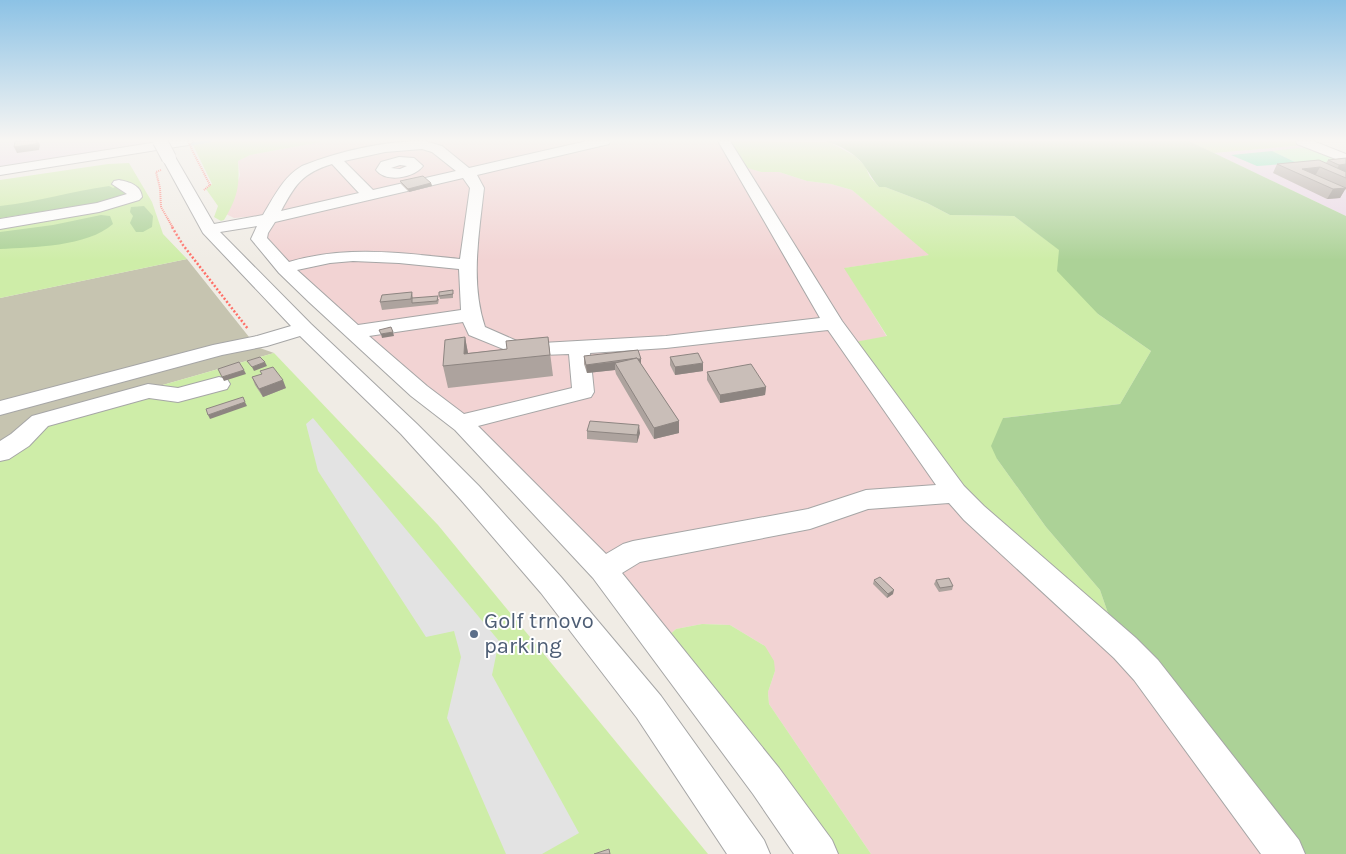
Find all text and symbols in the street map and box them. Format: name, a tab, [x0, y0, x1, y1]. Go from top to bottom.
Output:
place label: Golf trnovo parking	[484, 608, 594, 659]
marker: Golf trnovo parking	[468, 628, 480, 640]

